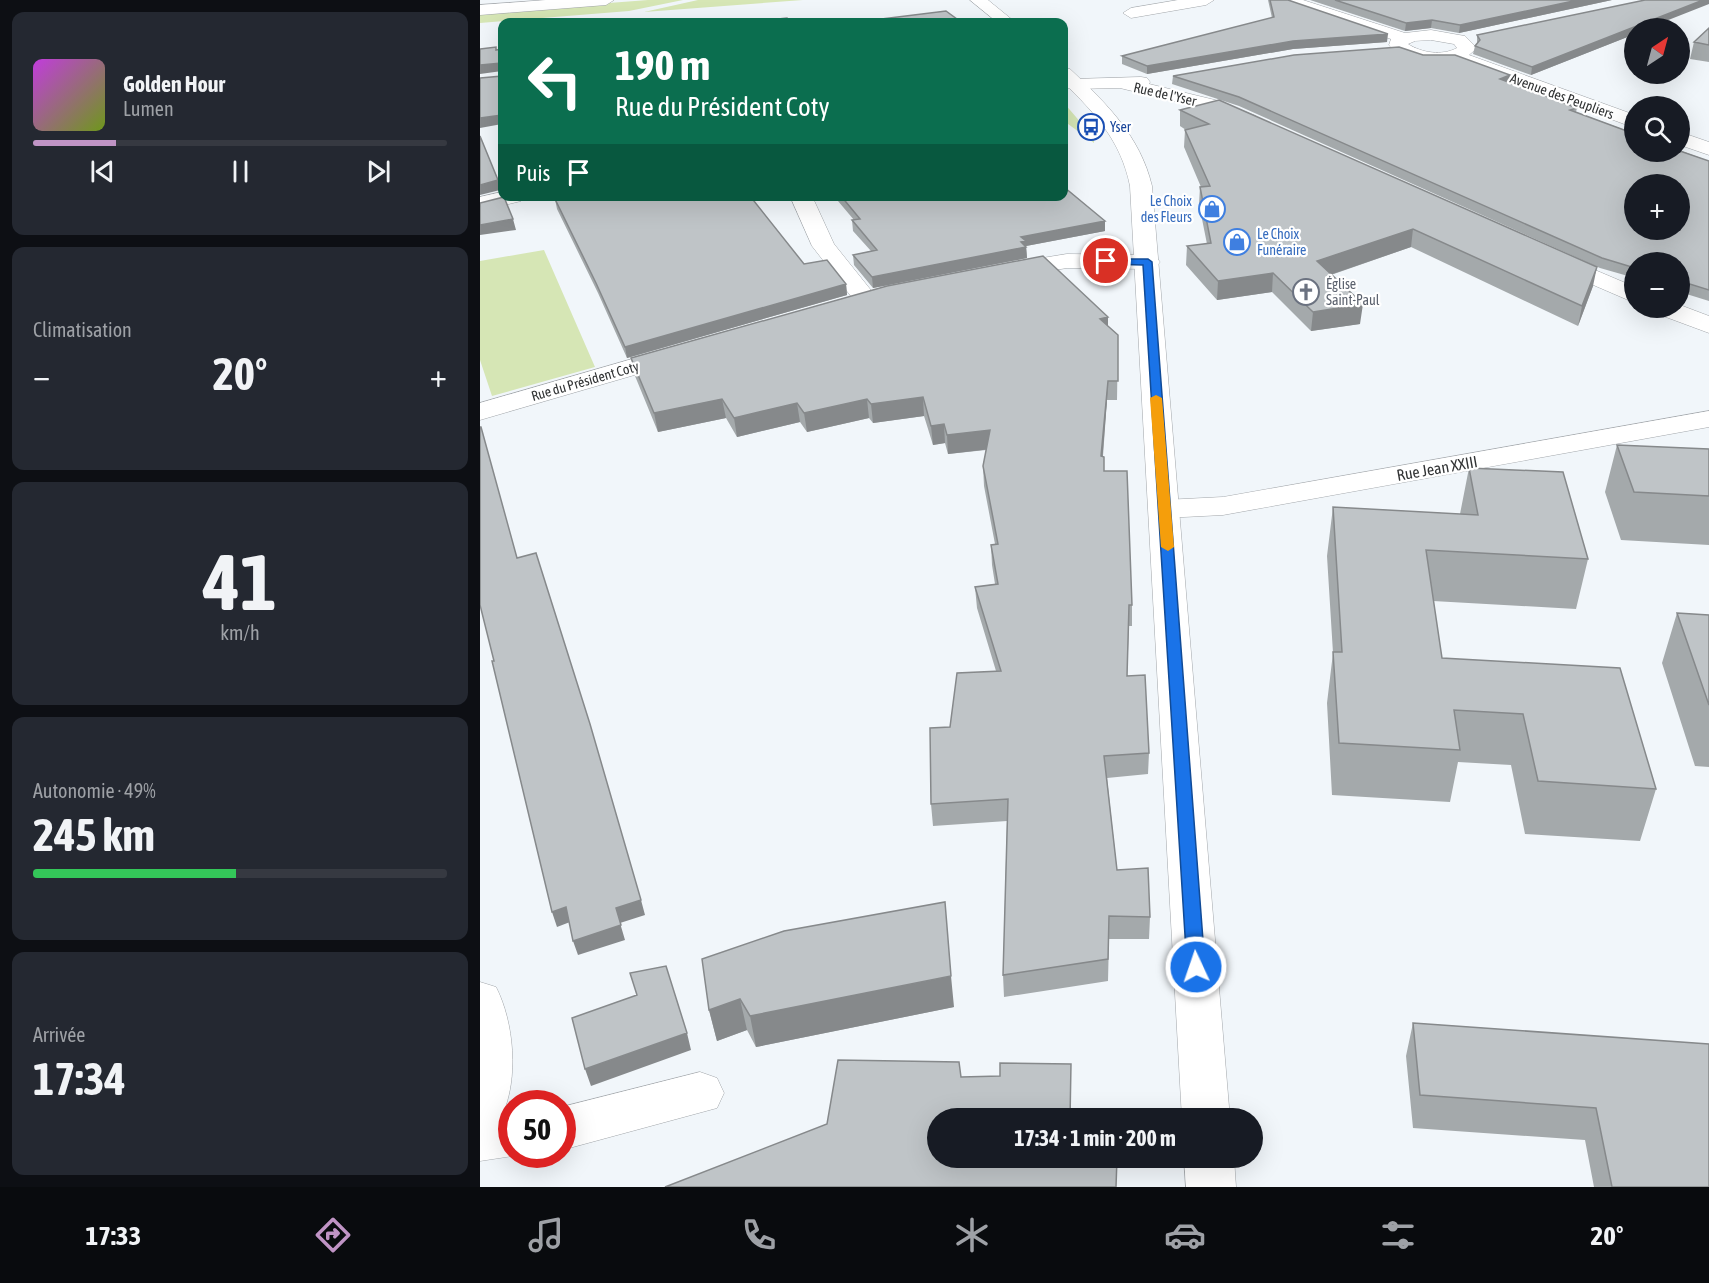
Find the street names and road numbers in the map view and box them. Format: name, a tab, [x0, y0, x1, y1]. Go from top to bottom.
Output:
street label: Avenue des Peupliers	[1508, 70, 1616, 122]
street label: Rue de l'Yser	[1132, 79, 1199, 109]
street label: Rue du Président Coty	[529, 358, 641, 404]
street label: Rue Jean XXIII	[1395, 452, 1479, 484]

